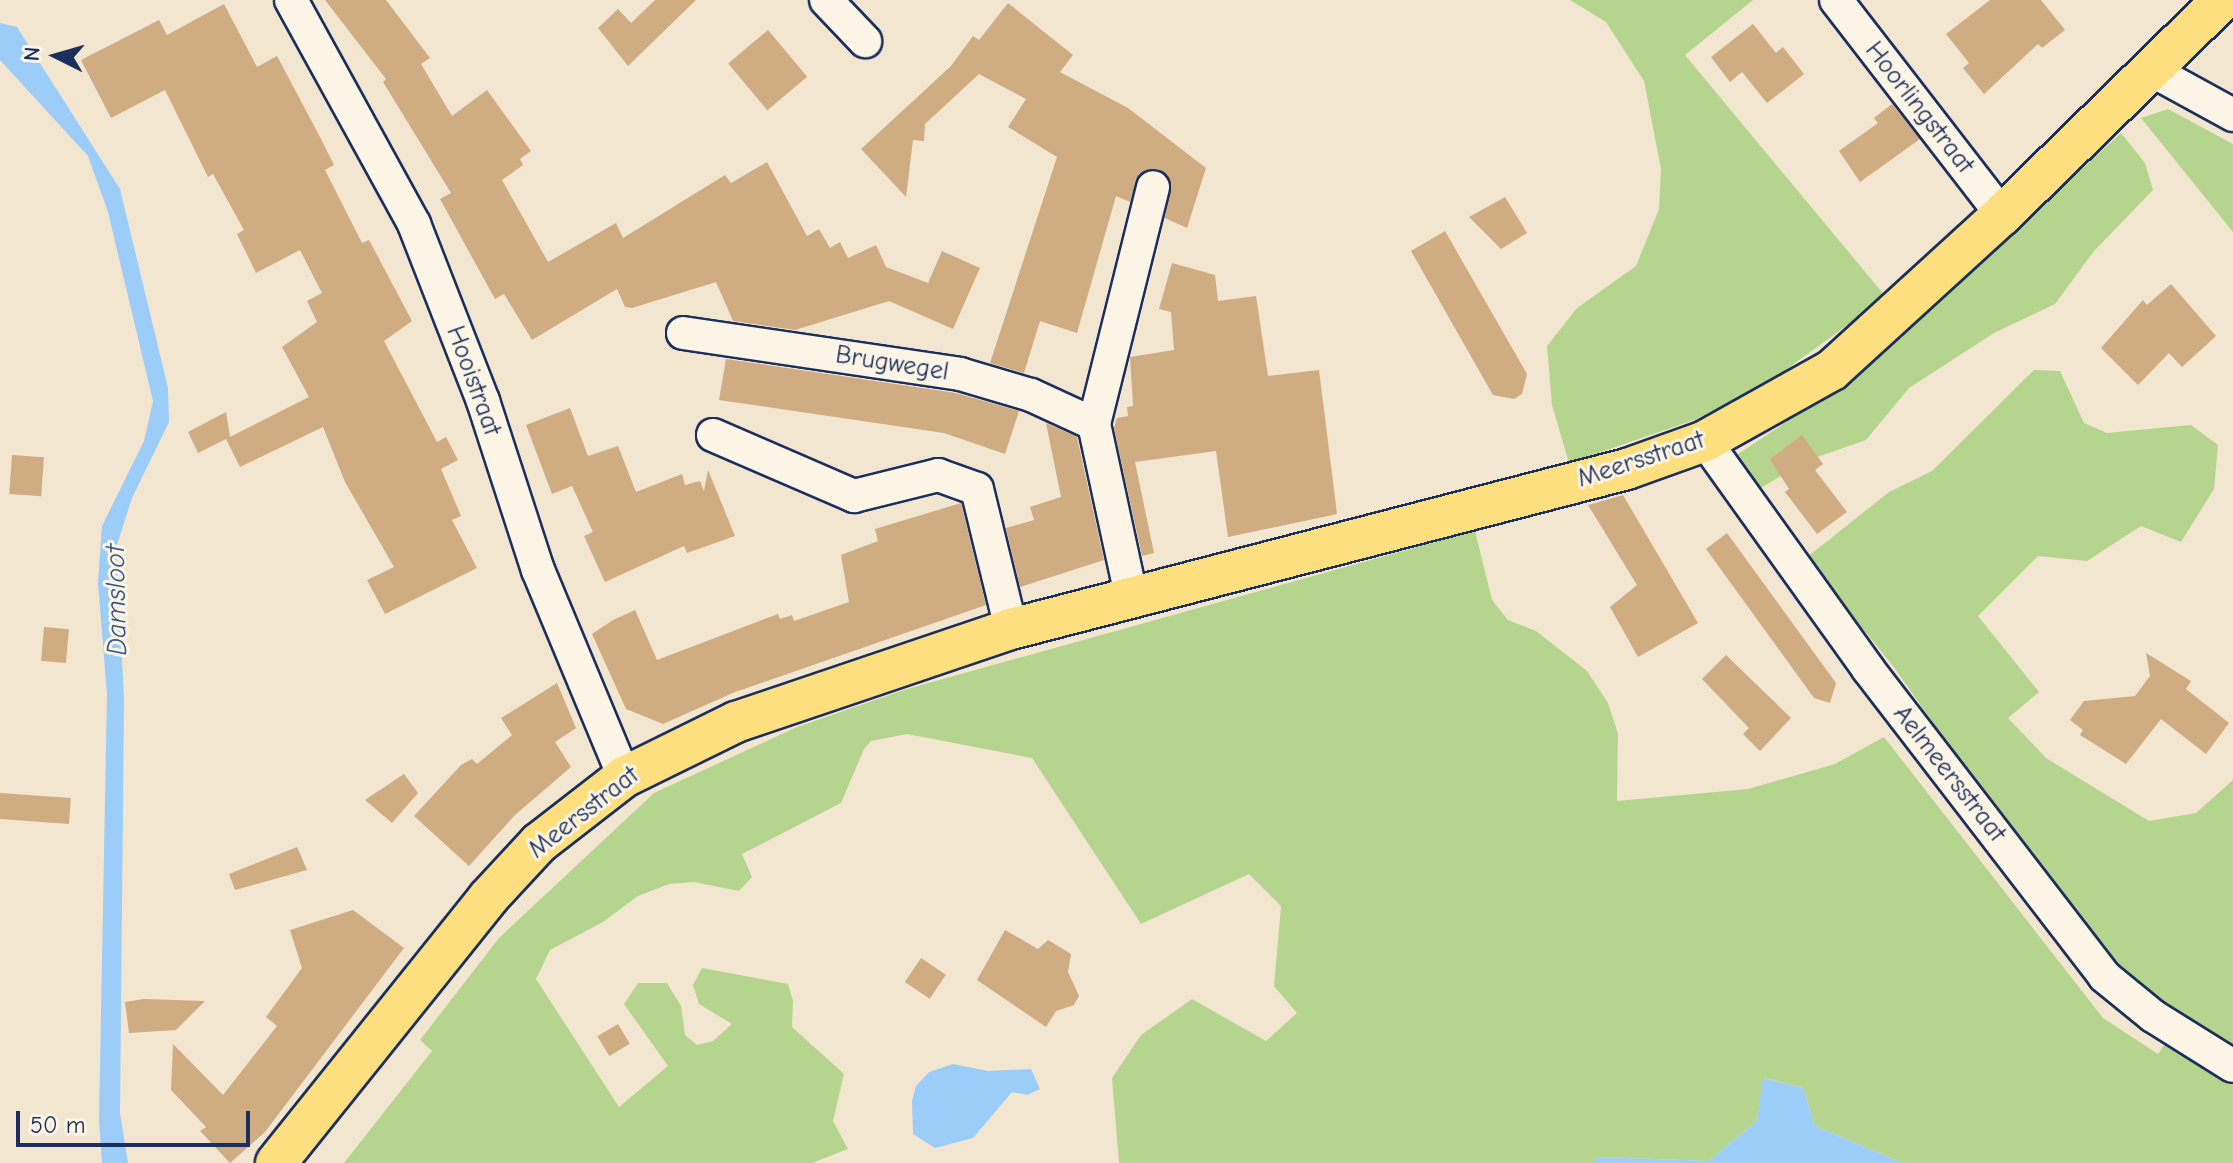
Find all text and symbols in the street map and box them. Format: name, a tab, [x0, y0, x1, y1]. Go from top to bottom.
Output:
north arrow	[16, 16, 96, 96]
street label: Hoorlingstraat	[1858, 36, 1980, 180]
text: N	[19, 46, 46, 62]
street label: Hooistraat	[439, 322, 507, 440]
street label: Brugwegel	[833, 340, 951, 388]
street label: Meersstraat	[1574, 425, 1708, 495]
water label: Damsloot	[98, 544, 134, 656]
street label: Aelmeersstraat	[1886, 699, 2012, 849]
street label: Meersstraat	[523, 760, 645, 866]
scale bar	[20, 1095, 254, 1145]
text: 50 m	[30, 1111, 86, 1139]

